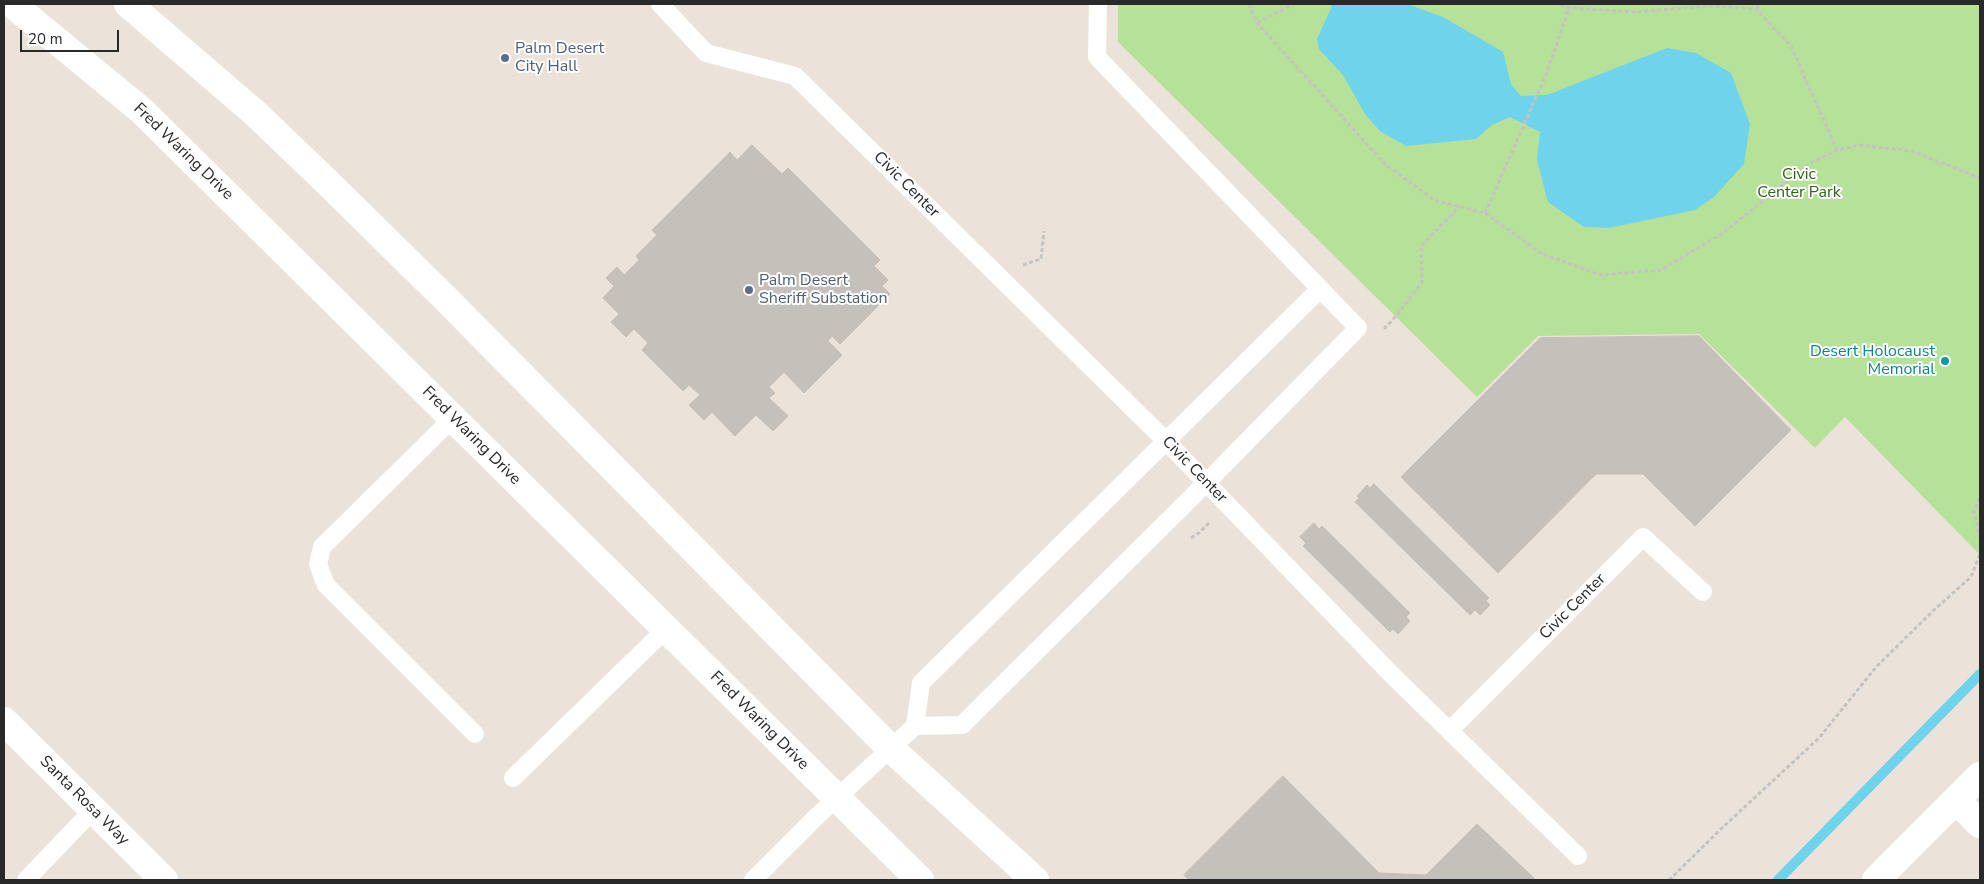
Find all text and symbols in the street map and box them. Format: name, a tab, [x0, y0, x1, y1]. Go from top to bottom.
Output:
scale bar	[22, 20, 121, 52]
text: 20 m	[28, 29, 63, 49]
place label: Palm Desert City Hall	[515, 39, 604, 77]
marker: Palm Desert City Hall	[499, 52, 511, 64]
street label: Fred Waring Drive	[129, 99, 237, 205]
street label: Civic Center	[869, 148, 943, 222]
park label: Civic Center Park	[1757, 165, 1841, 203]
place label: Palm Desert Sheriff Substation	[759, 271, 888, 309]
marker: Palm Desert Sheriff Substation	[743, 284, 755, 296]
place label: Desert Holocaust Memorial	[1810, 342, 1935, 380]
marker: Desert Holocaust Memorial	[1939, 355, 1951, 367]
street label: Fred Waring Drive	[418, 383, 524, 489]
street label: Civic Center	[1157, 433, 1231, 507]
street label: Civic Center	[1536, 570, 1610, 644]
street label: Fred Waring Drive	[706, 668, 812, 774]
street label: Santa Rosa Way	[35, 752, 133, 850]

